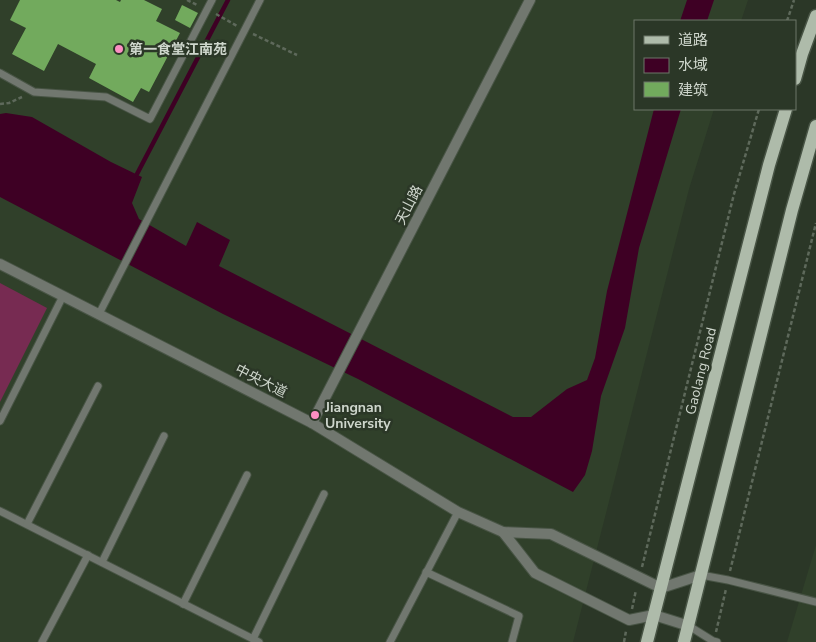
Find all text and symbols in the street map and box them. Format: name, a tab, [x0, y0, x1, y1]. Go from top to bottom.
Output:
legend	[634, 20, 796, 110]
text: 道路	[678, 30, 708, 50]
place label: 第一食堂江南苑	[129, 40, 227, 59]
marker: 第一食堂江南苑	[113, 43, 125, 55]
text: 水域	[678, 55, 708, 75]
text: 建筑	[678, 80, 708, 100]
street label: 天山路	[391, 182, 427, 228]
street label: Gaolang Road	[681, 325, 721, 417]
street label: 中央大道	[232, 360, 290, 402]
place label: Jiangnan University	[324, 398, 391, 433]
marker: Jiangnan University	[309, 409, 321, 421]

